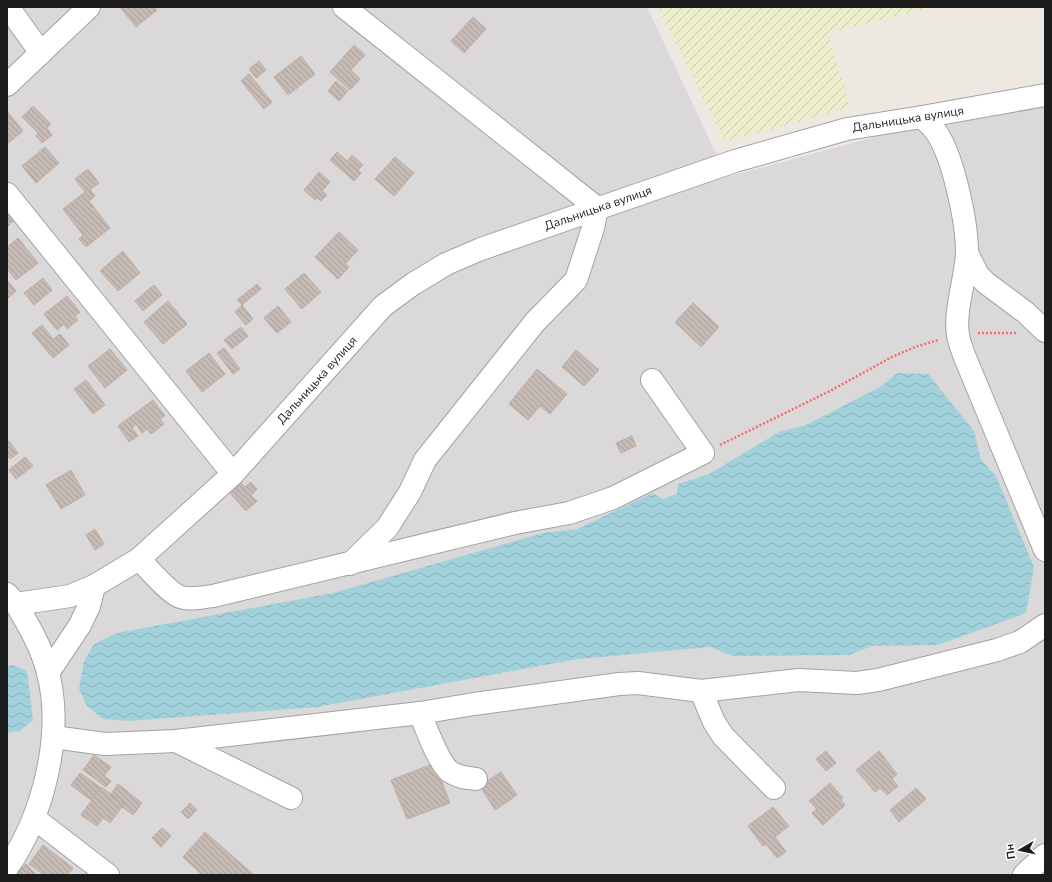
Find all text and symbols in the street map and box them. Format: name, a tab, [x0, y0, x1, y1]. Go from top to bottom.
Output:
street label: Дальницька вулиця	[851, 102, 965, 136]
street label: Дальницька вулиця	[542, 182, 654, 234]
street label: Дальницька вулиця	[273, 333, 361, 427]
north arrow	[1000, 830, 1040, 870]
text: Пн	[1002, 843, 1019, 860]

